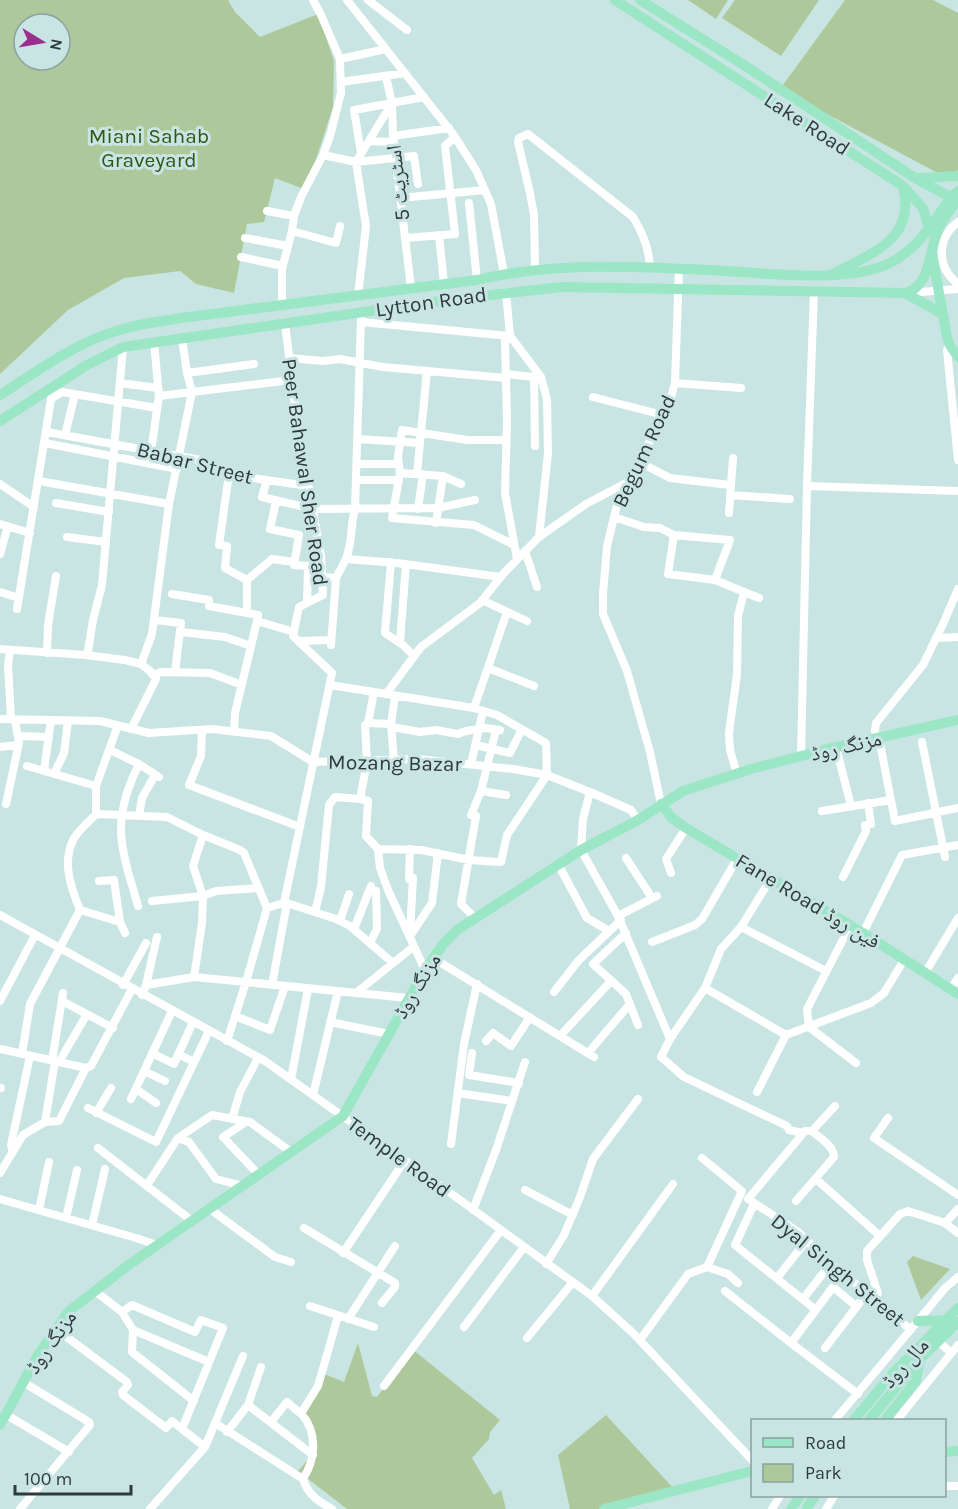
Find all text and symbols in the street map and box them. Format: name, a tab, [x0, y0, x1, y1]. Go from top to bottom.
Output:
north arrow	[12, 12, 72, 72]
text: N	[46, 37, 67, 52]
street label: Lake Road	[760, 87, 854, 161]
park label: Miani Sahab Graveyard	[89, 124, 209, 172]
street label: اسٹریٹ 5	[381, 144, 415, 222]
street label: Lytton Road	[374, 282, 488, 322]
street label: Peer Bahawal Sher Road	[277, 357, 333, 587]
street label: Begum Road	[607, 391, 681, 511]
street label: Babar Street	[134, 437, 256, 489]
street label: مزنگ روڈ	[808, 726, 884, 766]
street label: Mozang Bazar	[328, 750, 463, 776]
street label: Fane Road فین روڈ	[731, 848, 885, 954]
street label: مزنگ روڈ	[388, 949, 446, 1023]
street label: Temple Road	[343, 1112, 455, 1202]
street label: Dyal Singh Street	[766, 1209, 910, 1331]
street label: مزنگ روڈ	[21, 1306, 81, 1378]
street label: مال روڈ	[876, 1333, 934, 1393]
legend	[751, 1419, 946, 1497]
text: Road	[805, 1432, 846, 1454]
scale bar	[15, 1458, 130, 1496]
text: Park	[805, 1462, 842, 1484]
text: 100 m	[24, 1468, 72, 1490]

